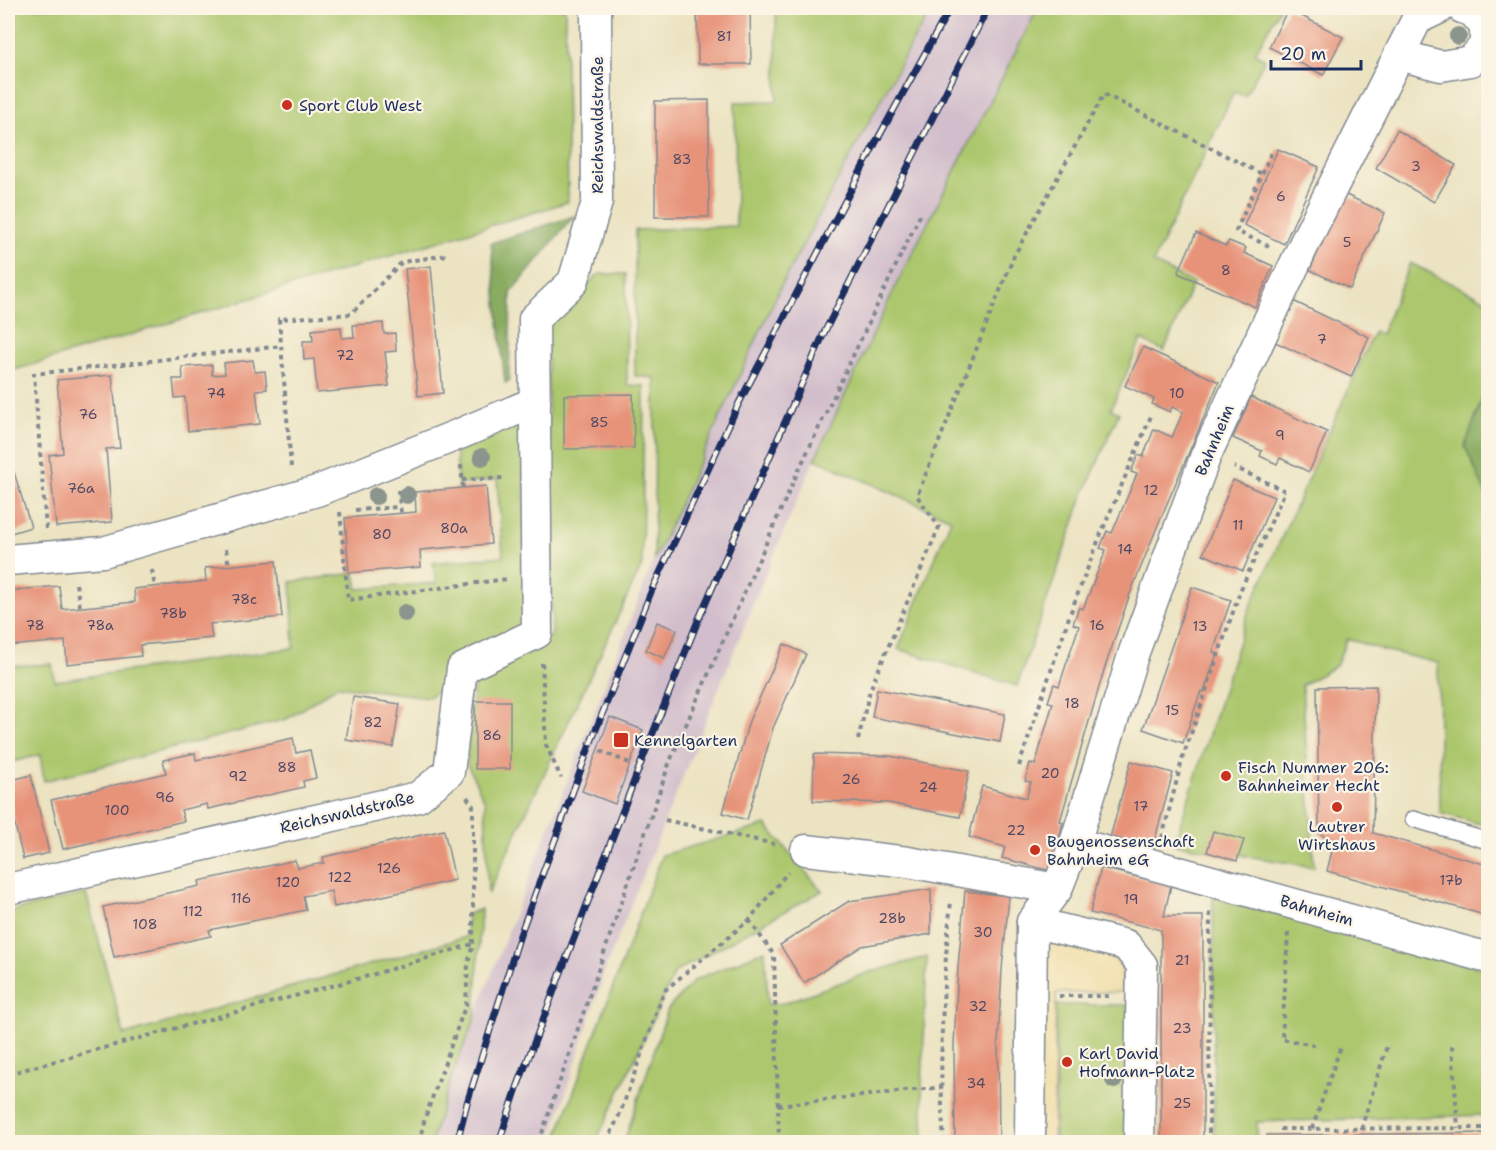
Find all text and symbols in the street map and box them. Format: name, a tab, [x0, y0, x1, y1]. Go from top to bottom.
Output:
house number: 81	[716, 27, 732, 45]
scale bar	[1271, 33, 1361, 71]
text: 20 m	[1280, 42, 1326, 66]
street label: Reichswaldstraße	[587, 56, 608, 194]
place label: Sport Club West	[299, 95, 422, 116]
marker: Sport Club West	[280, 98, 294, 112]
house number: 83	[673, 150, 691, 168]
house number: 3	[1411, 157, 1421, 175]
house number: 6	[1276, 187, 1286, 205]
house number: 5	[1343, 233, 1351, 251]
house number: 8	[1221, 261, 1231, 279]
house number: 7	[1317, 330, 1327, 348]
house number: 72	[336, 346, 354, 364]
house number: 74	[207, 384, 226, 402]
house number: 10	[1169, 384, 1185, 402]
street label: Bahnheim	[1190, 401, 1239, 479]
house number: 76	[78, 405, 98, 423]
house number: 85	[590, 413, 608, 431]
house number: 9	[1275, 426, 1285, 444]
house number: 76a	[67, 479, 95, 497]
house number: 12	[1144, 481, 1158, 499]
house number: 11	[1232, 516, 1244, 534]
house number: 80a	[440, 519, 468, 537]
house number: 80	[372, 525, 392, 543]
house number: 14	[1117, 540, 1133, 558]
house number: 78c	[231, 590, 257, 608]
house number: 78b	[159, 604, 187, 622]
house number: 78	[25, 616, 45, 634]
house number: 78a	[86, 616, 114, 634]
house number: 16	[1089, 616, 1105, 634]
house number: 13	[1193, 617, 1207, 635]
house number: 18	[1064, 694, 1080, 712]
house number: 15	[1165, 701, 1179, 719]
house number: 82	[364, 713, 382, 731]
house number: 86	[482, 726, 502, 744]
place label: Kennelgarten	[634, 730, 738, 751]
marker: Kennelgarten	[612, 731, 630, 749]
place label: Fisch Nummer 206: Bahnheimer Hecht	[1238, 757, 1389, 796]
house number: 88	[277, 758, 297, 776]
house number: 20	[1040, 764, 1060, 782]
house number: 92	[229, 767, 247, 785]
marker: Fisch Nummer 206: Bahnheimer Hecht	[1219, 769, 1233, 783]
house number: 26	[842, 770, 861, 788]
house number: 24	[919, 778, 938, 796]
street label: Reichswaldstraße	[278, 787, 416, 838]
house number: 96	[155, 788, 175, 806]
house number: 17	[1134, 797, 1148, 815]
marker: Lautrer Wirtshaus	[1330, 800, 1344, 814]
house number: 100	[105, 801, 129, 819]
place label: Lautrer Wirtshaus	[1298, 816, 1376, 855]
house number: 22	[1007, 821, 1025, 839]
place label: Baugenossenschaft Bahnheim eG	[1047, 831, 1195, 870]
marker: Baugenossenschaft Bahnheim eG	[1028, 843, 1042, 857]
house number: 126	[377, 859, 401, 877]
house number: 122	[328, 868, 352, 886]
house number: 17b	[1439, 871, 1463, 889]
house number: 120	[276, 873, 300, 891]
house number: 116	[231, 889, 251, 907]
house number: 19	[1123, 890, 1139, 908]
street label: Bahnheim	[1278, 890, 1356, 931]
house number: 112	[183, 902, 203, 920]
house number: 28b	[878, 909, 906, 927]
house number: 108	[133, 915, 157, 933]
house number: 30	[973, 923, 993, 941]
house number: 21	[1175, 951, 1189, 969]
house number: 32	[969, 997, 987, 1015]
house number: 23	[1173, 1019, 1191, 1037]
place label: Karl David Hofmann-Platz	[1079, 1043, 1195, 1082]
marker: Karl David Hofmann-Platz	[1060, 1055, 1074, 1069]
house number: 34	[966, 1074, 986, 1092]
house number: 25	[1173, 1094, 1191, 1112]

